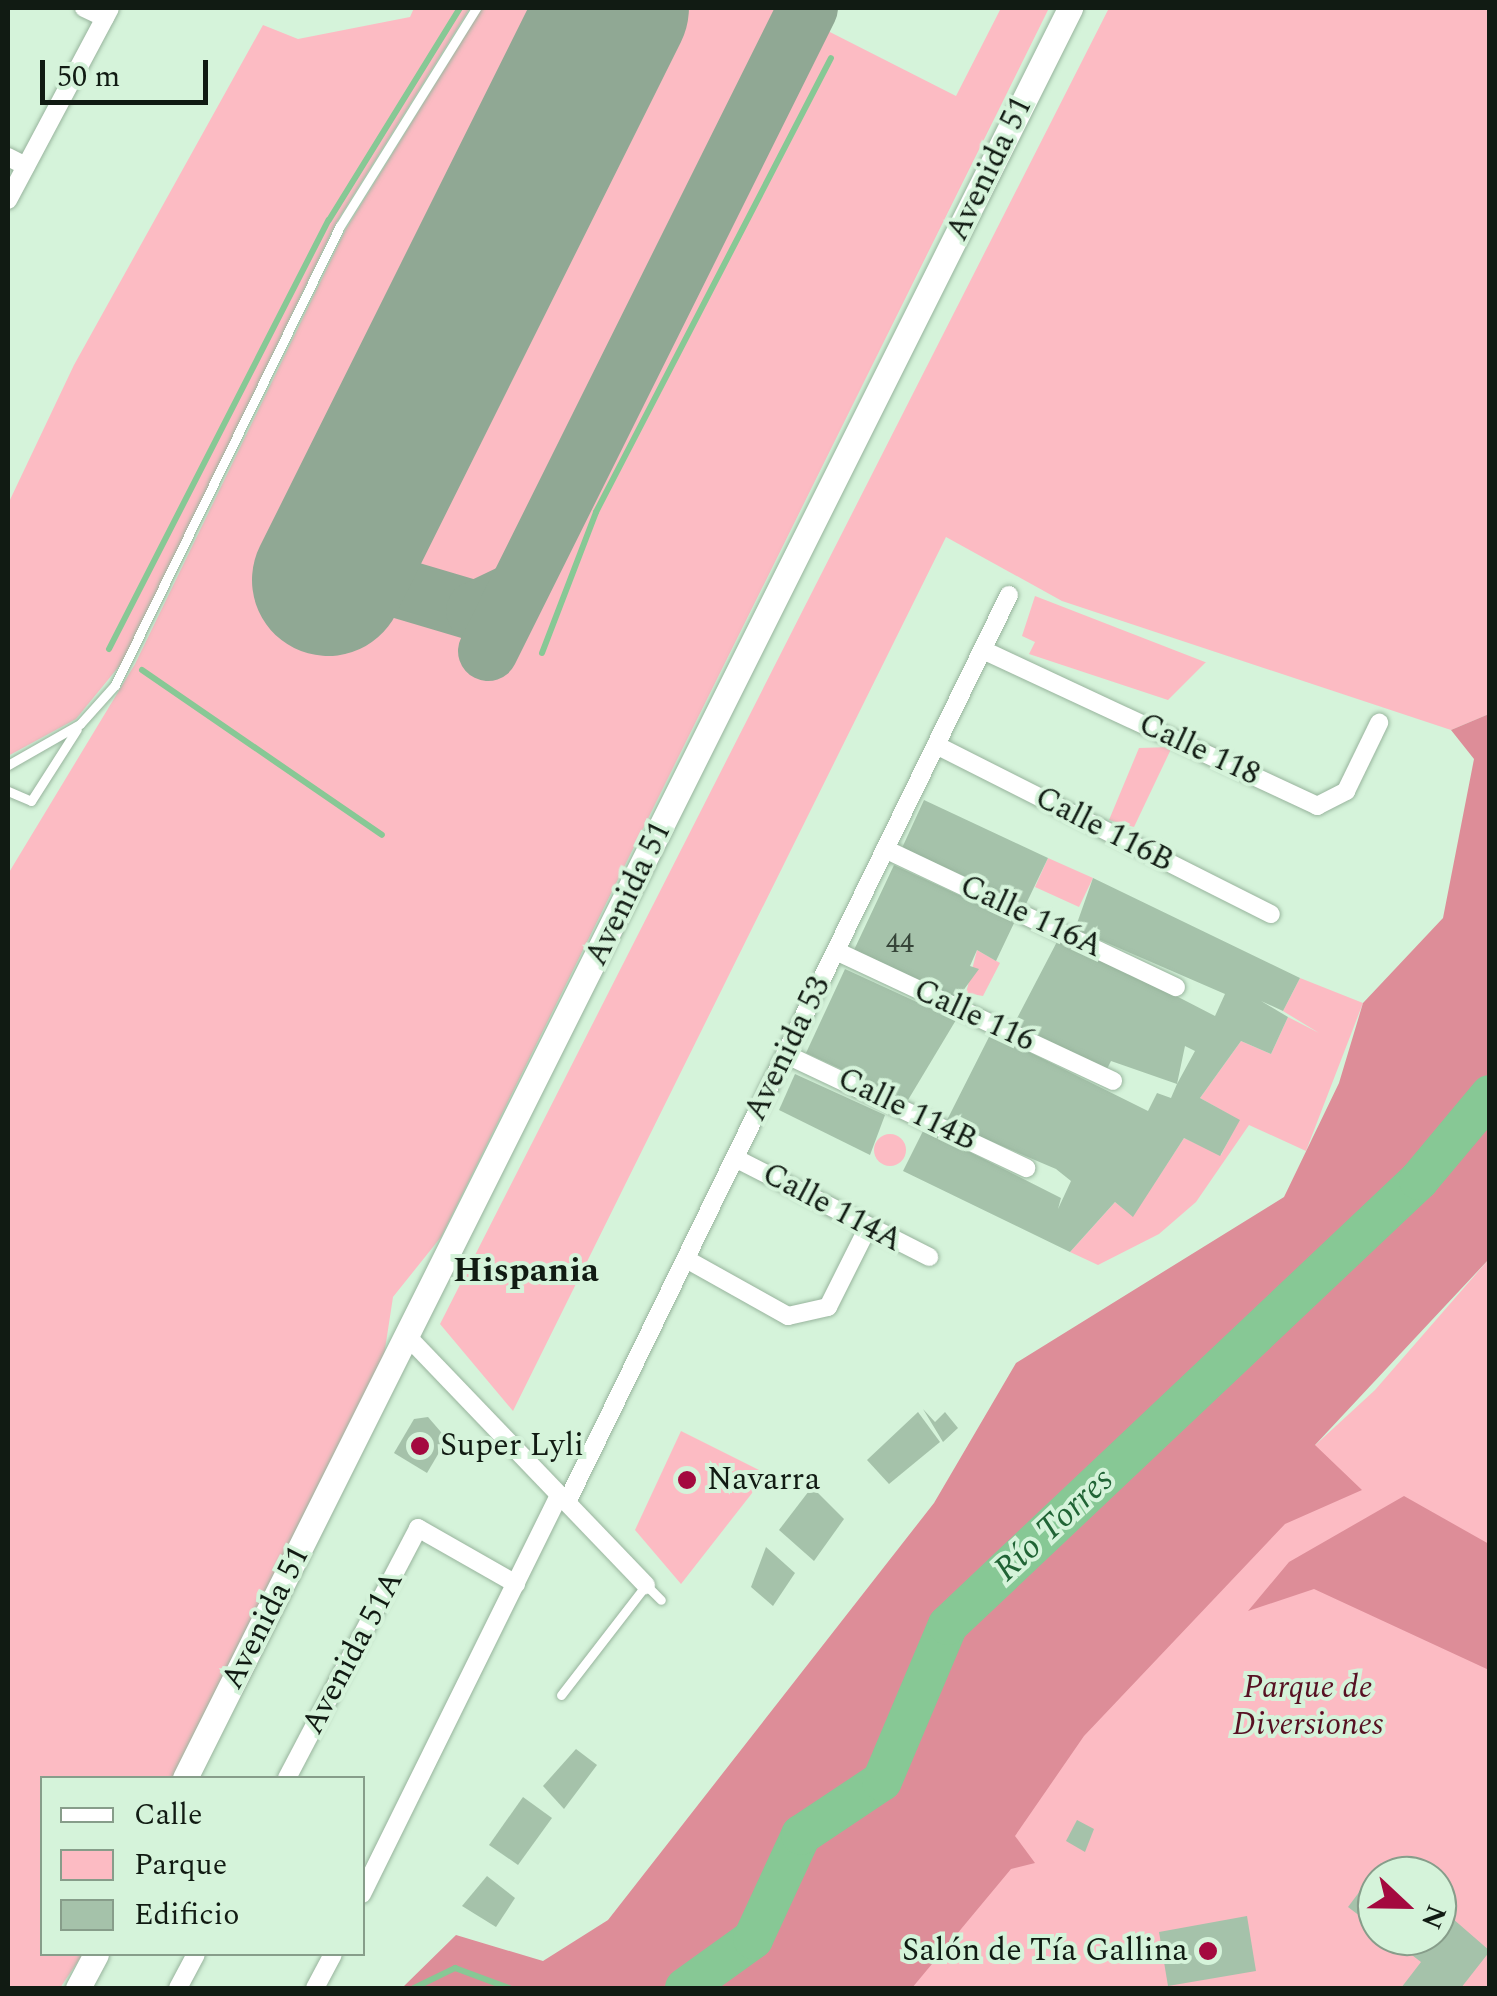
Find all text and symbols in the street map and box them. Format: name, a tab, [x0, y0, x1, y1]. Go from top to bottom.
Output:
scale bar	[45, 40, 212, 102]
text: 50 m	[57, 54, 120, 100]
street label: Avenida 51	[939, 91, 1041, 247]
street label: Calle 118	[1132, 705, 1266, 795]
street label: Calle 116B	[1028, 779, 1180, 881]
street label: Avenida 51	[578, 816, 680, 972]
street label: Calle 116A	[954, 867, 1108, 967]
house number: 44	[886, 927, 914, 961]
street label: Avenida 53	[737, 971, 839, 1127]
street label: Calle 116	[907, 971, 1041, 1061]
street label: Calle 114B	[831, 1060, 983, 1160]
street label: Calle 114A	[755, 1155, 909, 1261]
district label: Hispania	[453, 1250, 599, 1292]
place label: Super Lyli	[440, 1427, 584, 1465]
marker: Super Lyli	[409, 1435, 431, 1457]
water label: Río Torres	[986, 1459, 1122, 1591]
place label: Navarra	[707, 1461, 820, 1499]
marker: Navarra	[676, 1469, 698, 1491]
street label: Avenida 51	[214, 1540, 318, 1696]
street label: Avenida 51A	[294, 1565, 412, 1741]
park label: Parque de Diversiones	[1233, 1670, 1383, 1745]
legend	[40, 1776, 365, 1956]
text: Calle	[134, 1792, 202, 1838]
text: Parque	[134, 1842, 227, 1888]
north arrow	[1357, 1856, 1457, 1956]
text: Edificio	[134, 1892, 239, 1938]
text: N	[1409, 1898, 1458, 1935]
place label: Salón de Tía Gallina	[902, 1932, 1188, 1970]
marker: Salón de Tía Gallina	[1197, 1940, 1219, 1962]

